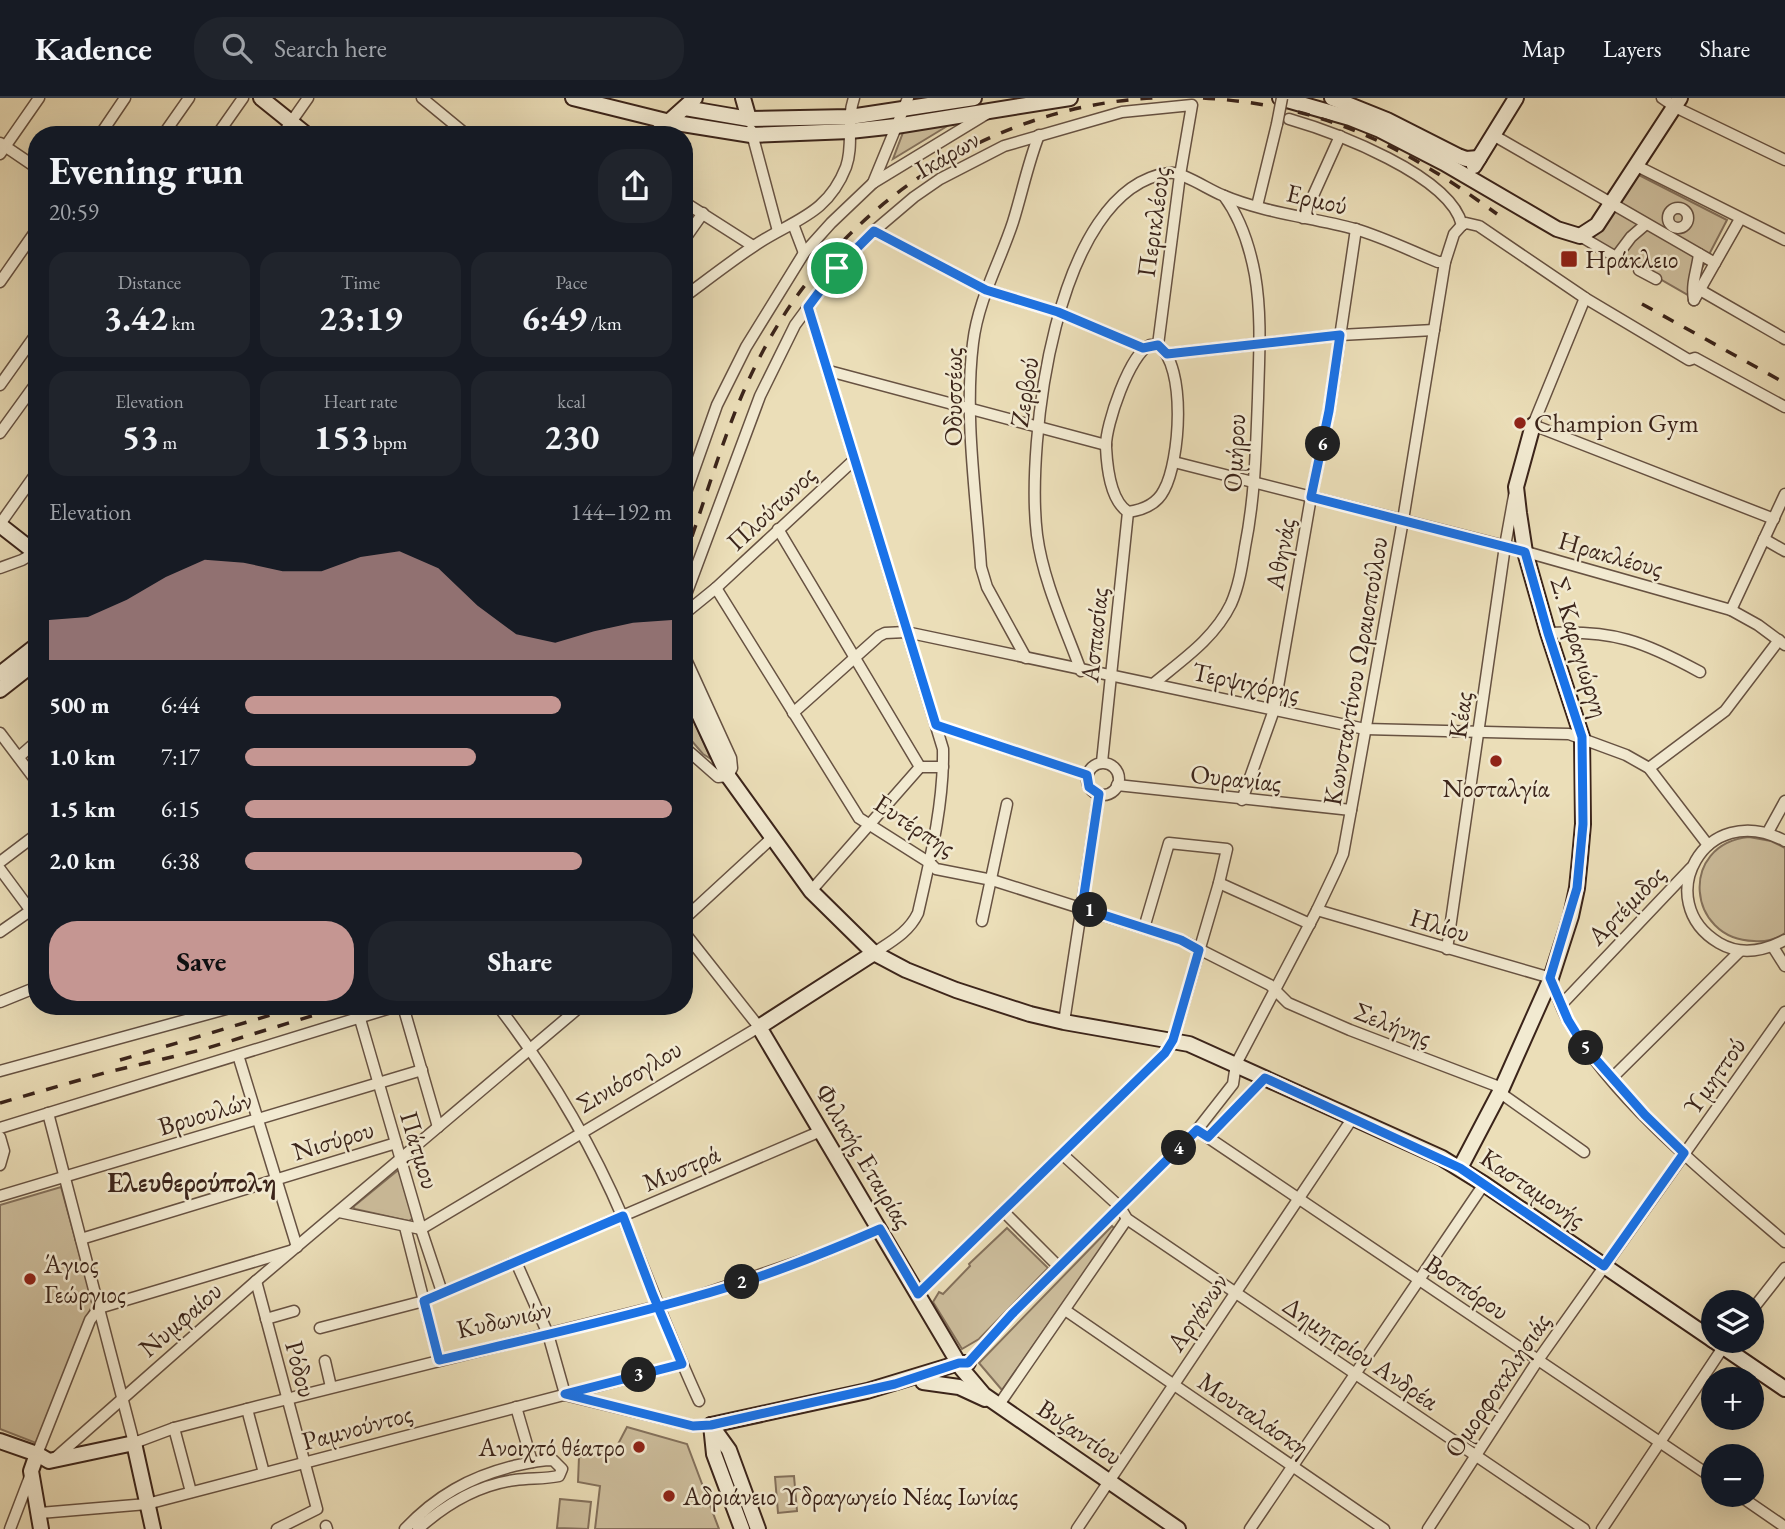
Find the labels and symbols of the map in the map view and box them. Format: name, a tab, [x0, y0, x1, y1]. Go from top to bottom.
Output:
street label: Ικάρων	[909, 122, 985, 186]
street label: Περικλέους	[1128, 165, 1178, 279]
street label: Ερμού	[1283, 176, 1351, 222]
pin	[807, 238, 867, 298]
place label: Ηράκλειο	[1585, 242, 1679, 276]
marker: Ηράκλειο	[1559, 249, 1579, 269]
street label: Οδυσσέως	[936, 347, 970, 447]
street label: Ζερβού	[1002, 355, 1046, 429]
place label: Champion Gym	[1534, 406, 1699, 440]
street label: Ομήρου	[1215, 413, 1253, 493]
marker: Champion Gym	[1512, 415, 1528, 431]
pin: 6	[1306, 426, 1340, 462]
street label: Πλούτωνος	[719, 458, 823, 558]
street label: Αθηνάς	[1257, 515, 1303, 594]
street label: Ηρακλέους	[1555, 523, 1667, 585]
street label: Κωνσταντίνου Ωραιοπούλου	[1315, 534, 1395, 808]
street label: Σ. Καραγιώργη	[1542, 573, 1618, 721]
street label: Ασπασίας	[1072, 586, 1116, 685]
street label: Τερψιχόρης	[1189, 654, 1303, 710]
street label: Κέας	[1440, 689, 1480, 741]
marker: Νοσταλγία	[1488, 753, 1504, 769]
street label: Ουρανίας	[1189, 756, 1283, 800]
place label: Νοσταλγία	[1442, 771, 1550, 805]
street label: Ευτέρπης	[868, 786, 962, 864]
street label: Αρτέμιδος	[1579, 858, 1673, 953]
pin: 1	[1072, 892, 1108, 928]
street label: Ηλίου	[1406, 900, 1474, 950]
street label: Σελήνης	[1350, 994, 1436, 1054]
pin: 5	[1568, 1030, 1604, 1066]
street label: Υμηττού	[1675, 1030, 1753, 1122]
street label: Σινιόσογλου	[570, 1031, 688, 1121]
street label: Φιλικής Εταιρίας	[807, 1077, 921, 1235]
street label: Βρυουλών	[154, 1083, 256, 1143]
street label: Πάτμου	[392, 1107, 448, 1193]
street label: Νισύρου	[288, 1112, 378, 1168]
pin: 4	[1162, 1130, 1196, 1166]
street label: Μυστρά	[637, 1137, 725, 1199]
street label: Κασταμονής	[1474, 1140, 1592, 1236]
district label: Ελευθερούπολη	[107, 1164, 277, 1200]
street label: Βοσπόρου	[1418, 1246, 1516, 1328]
place label: Άγιος Γεώργιος	[43, 1247, 126, 1311]
pin: 2	[724, 1264, 760, 1300]
street label: Αργάνων	[1158, 1266, 1236, 1359]
marker: Άγιος Γεώργιος	[22, 1271, 38, 1287]
street label: Νυμφαίου	[131, 1274, 229, 1364]
street label: Δημητρίου Ανδρέα	[1276, 1288, 1446, 1418]
street label: Κυδωνιών	[453, 1292, 555, 1346]
street label: Ομορφοκκλησιάς	[1436, 1306, 1558, 1464]
street label: Ρόδου	[277, 1337, 325, 1401]
pin: 3	[622, 1358, 656, 1392]
street label: Μουταλάσκη	[1191, 1364, 1317, 1464]
street label: Βυζαντίου	[1031, 1391, 1129, 1473]
street label: Ραμνούντος	[298, 1396, 416, 1458]
place label: Ανοιχτό θέατρο	[477, 1430, 625, 1464]
marker: Ανοιχτό θέατρο	[631, 1439, 647, 1455]
place label: Αδριάνειο Υδραγωγείο Νέας Ιωνίας	[682, 1479, 1018, 1513]
marker: Αδριάνειο Υδραγωγείο Νέας Ιωνίας	[661, 1488, 677, 1504]

